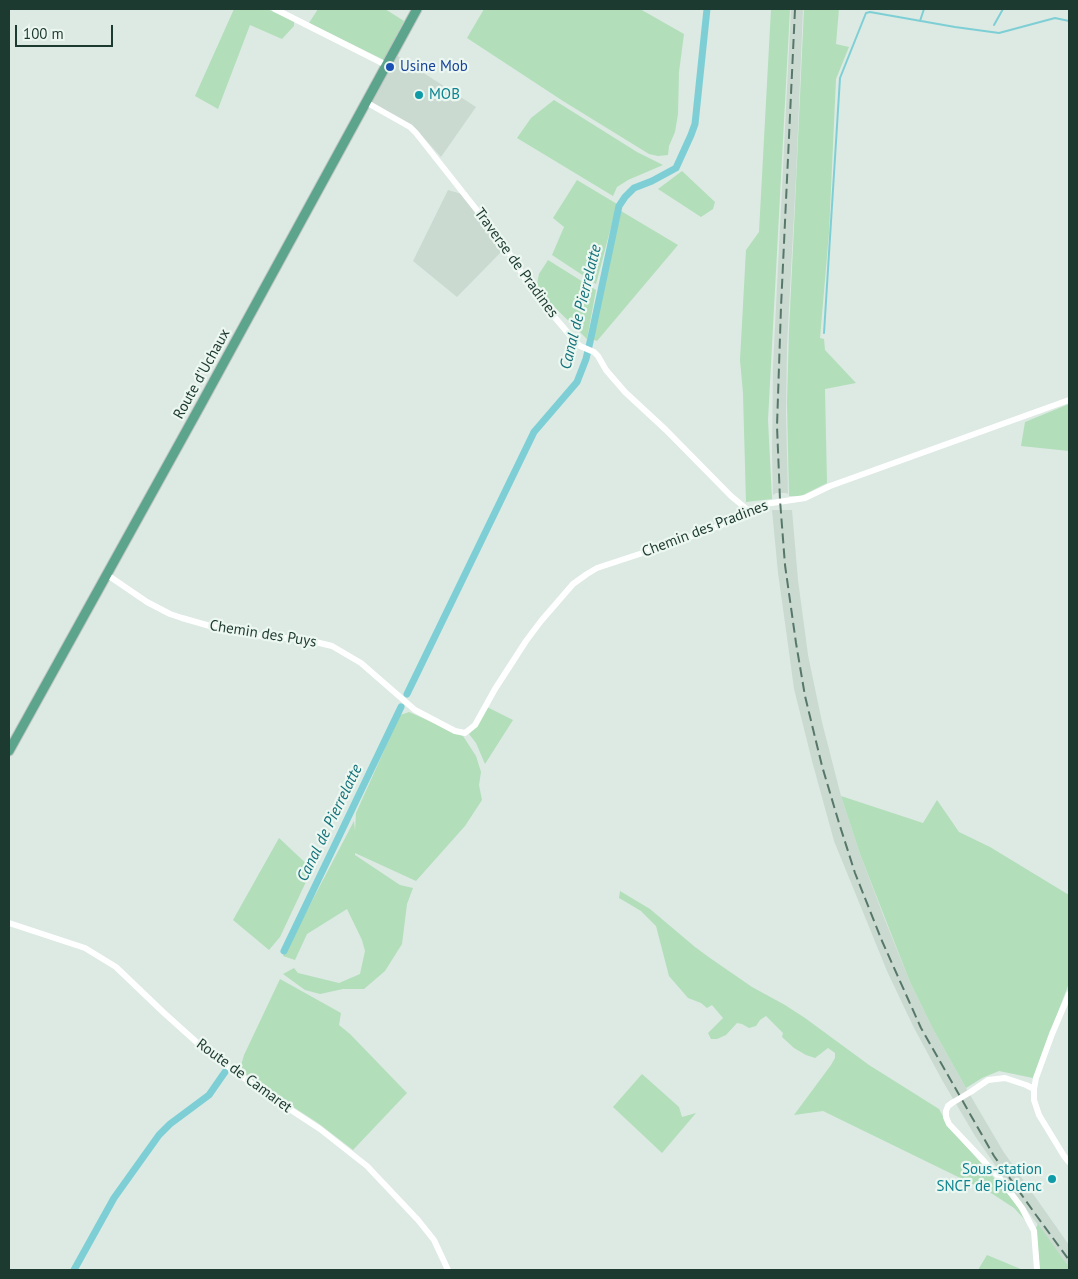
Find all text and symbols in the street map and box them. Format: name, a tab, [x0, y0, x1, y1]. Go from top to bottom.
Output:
scale bar	[18, 15, 115, 47]
text: 100 m	[23, 24, 64, 43]
place label: Usine Mob	[400, 58, 468, 76]
marker: Usine Mob	[384, 61, 396, 73]
place label: MOB	[429, 86, 460, 104]
marker: MOB	[413, 89, 425, 101]
street label: Traverse de Pradines	[470, 205, 562, 321]
water label: Canal de Pierrelatte	[556, 243, 606, 371]
street label: Route d'Uchaux	[170, 326, 234, 422]
street label: Chemin des Pradines	[639, 497, 771, 561]
street label: Chemin des Puys	[208, 617, 318, 651]
water label: Canal de Pierrelatte	[293, 761, 367, 885]
street label: Route de Camaret	[193, 1035, 295, 1117]
place label: Sous-station SNCF de Piolenc	[937, 1161, 1042, 1196]
marker: Sous-station SNCF de Piolenc	[1046, 1173, 1058, 1185]

